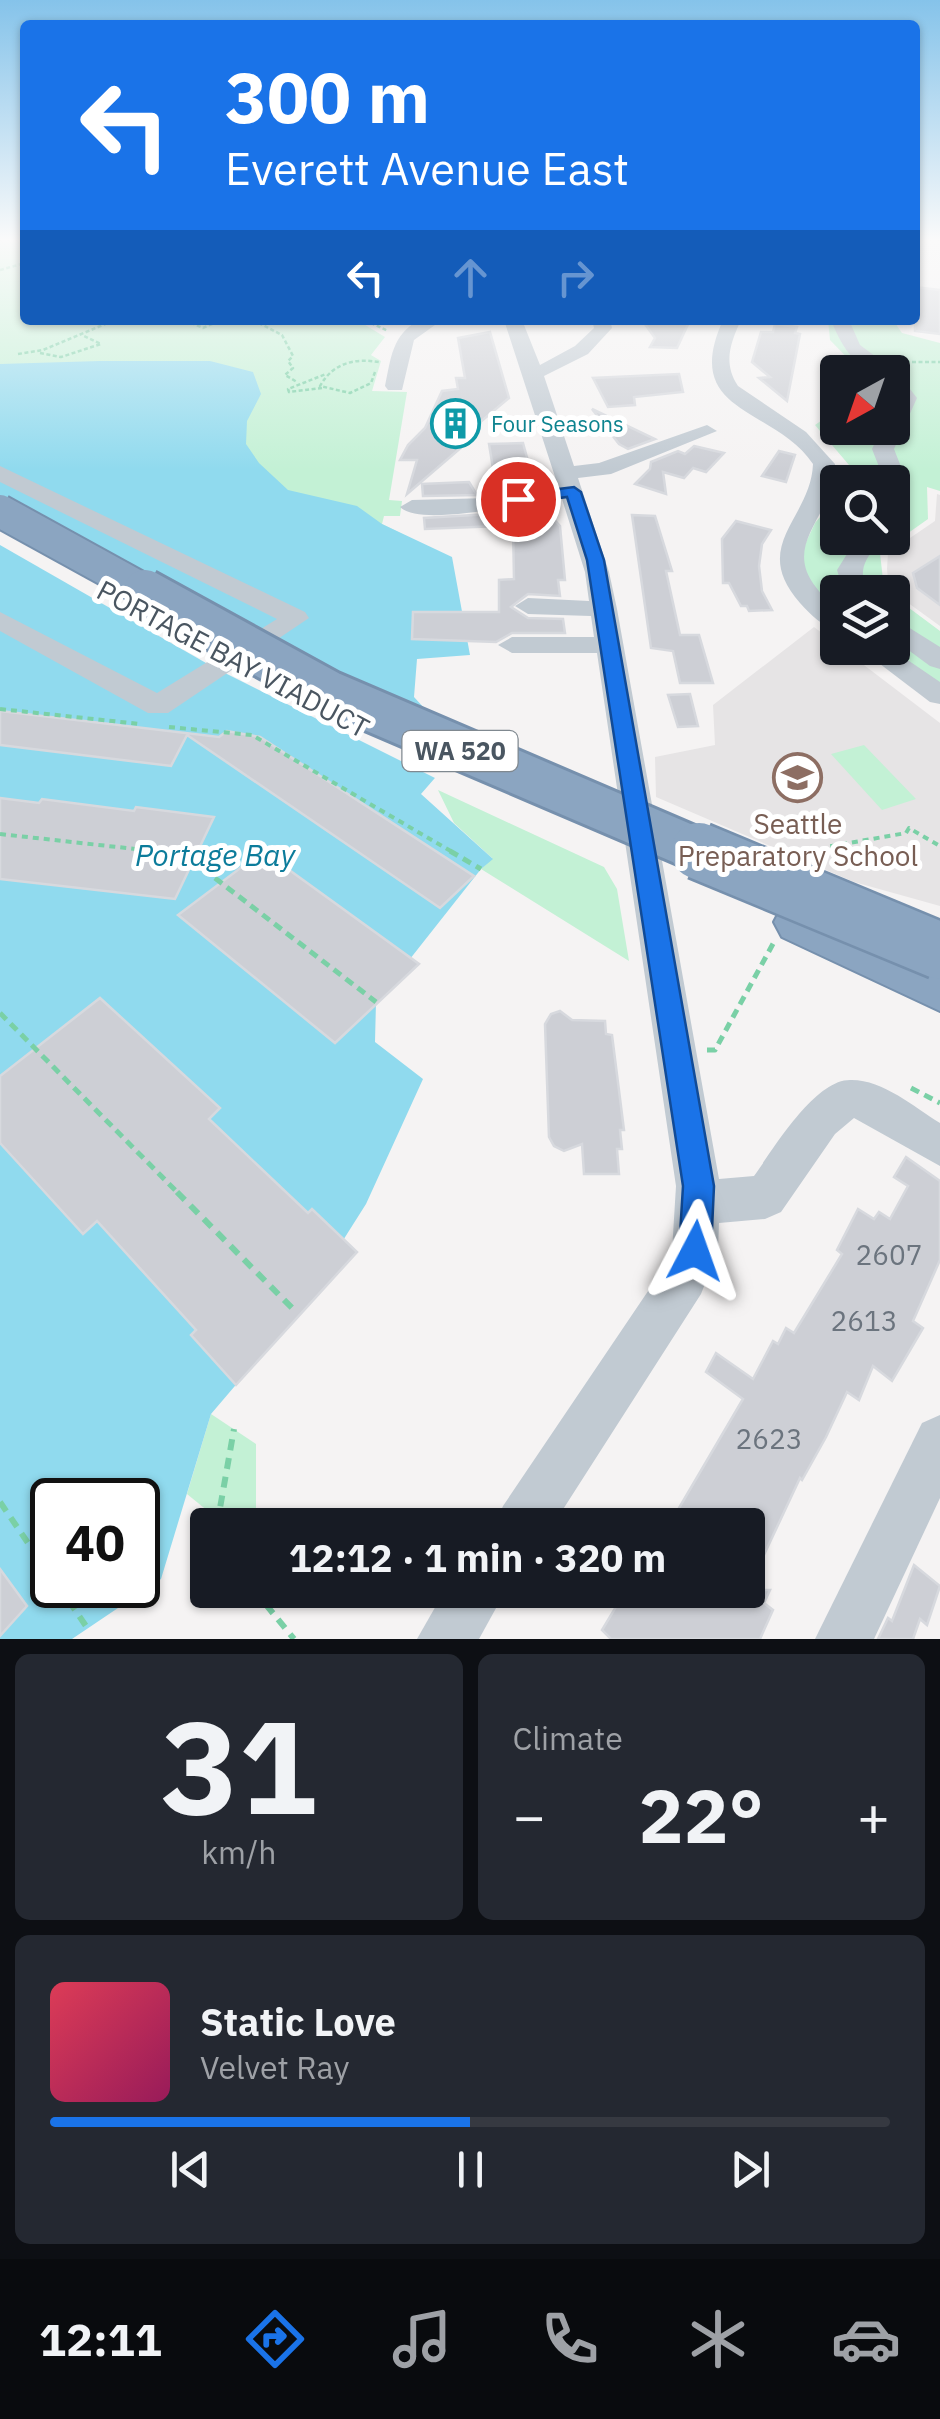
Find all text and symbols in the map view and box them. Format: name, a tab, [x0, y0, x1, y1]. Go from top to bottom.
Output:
text: 300 m	[225, 51, 430, 142]
icon: left	[60, 60, 190, 190]
text: Everett Avenue East	[225, 139, 629, 197]
icon: left	[338, 250, 393, 305]
icon: ahead	[443, 250, 498, 305]
icon: right	[548, 250, 603, 305]
north arrow	[820, 355, 910, 445]
map controls	[820, 355, 910, 665]
building icon: Four Seasons	[430, 398, 482, 450]
place label: Four Seasons	[491, 409, 624, 438]
pin	[476, 457, 561, 542]
button: search	[820, 465, 910, 555]
icon: arrive	[491, 472, 546, 527]
street label: PORTAGE BAY VIADUCT	[91, 571, 376, 746]
button: layers	[820, 575, 910, 665]
road number: WA 520	[402, 731, 518, 771]
school or university icon: Seattle Preparatory School	[772, 751, 824, 803]
place label: Seattle Preparatory School	[678, 805, 918, 874]
water label: Portage Bay	[135, 835, 296, 874]
position arrow	[643, 1199, 747, 1303]
house number: 2607	[855, 1236, 923, 1273]
house number: 2613	[830, 1302, 898, 1339]
house number: 2623	[735, 1420, 803, 1457]
speed limit sign: 40	[30, 1478, 160, 1608]
text: 12:12 · 1 min · 320 m	[289, 1533, 666, 1582]
text: 31	[161, 1681, 317, 1850]
text: Climate	[513, 1717, 623, 1759]
text: 22°	[639, 1766, 764, 1864]
text: −	[513, 1780, 546, 1851]
text: +	[857, 1780, 890, 1851]
text: km/h	[201, 1831, 276, 1873]
text: Static Love	[200, 1997, 396, 2046]
text: Velvet Ray	[200, 2046, 349, 2088]
icon: previous	[163, 2142, 218, 2197]
icon: pause	[443, 2142, 498, 2197]
icon: next	[723, 2142, 778, 2197]
icon: directions	[240, 2304, 310, 2374]
icon: music	[387, 2304, 457, 2374]
icon: phone	[535, 2304, 605, 2374]
icon: climate	[683, 2304, 753, 2374]
icon: car	[831, 2304, 901, 2374]
text: 12:11	[39, 2310, 162, 2368]

